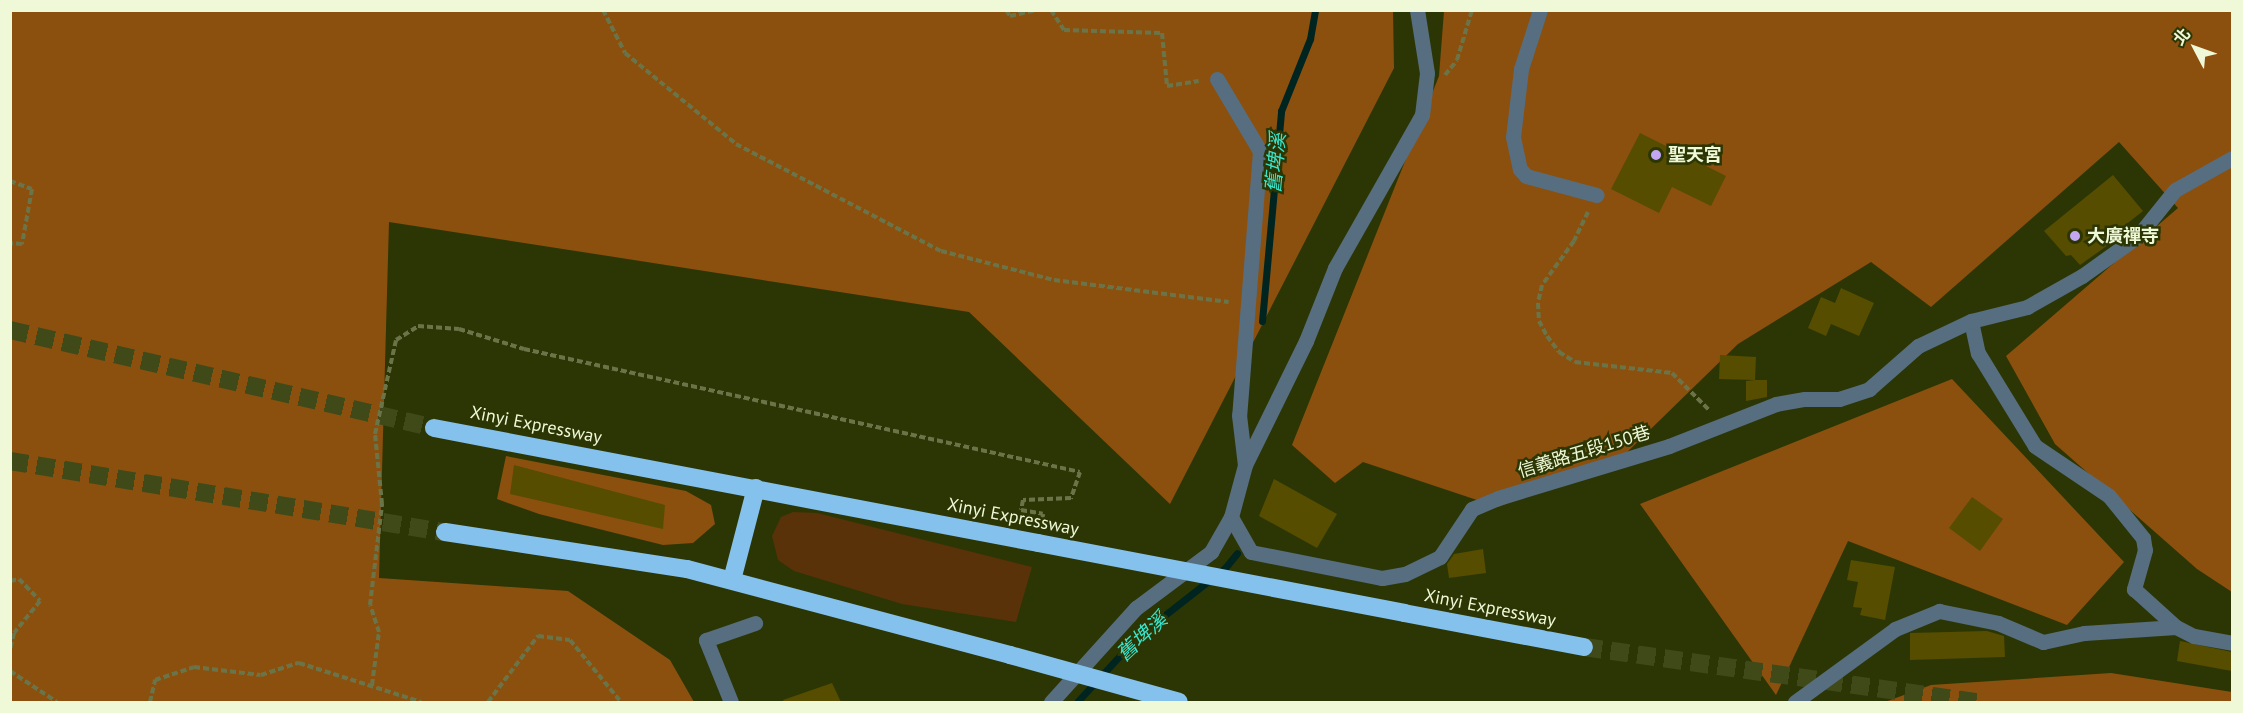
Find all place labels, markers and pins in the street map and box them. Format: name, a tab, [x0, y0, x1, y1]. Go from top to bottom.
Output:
place label: 聖天宮	[1668, 144, 1722, 166]
marker: 聖天宮	[1649, 148, 1663, 162]
place label: 大廣禪寺	[2087, 225, 2159, 247]
marker: 大廣禪寺	[2068, 229, 2082, 243]

